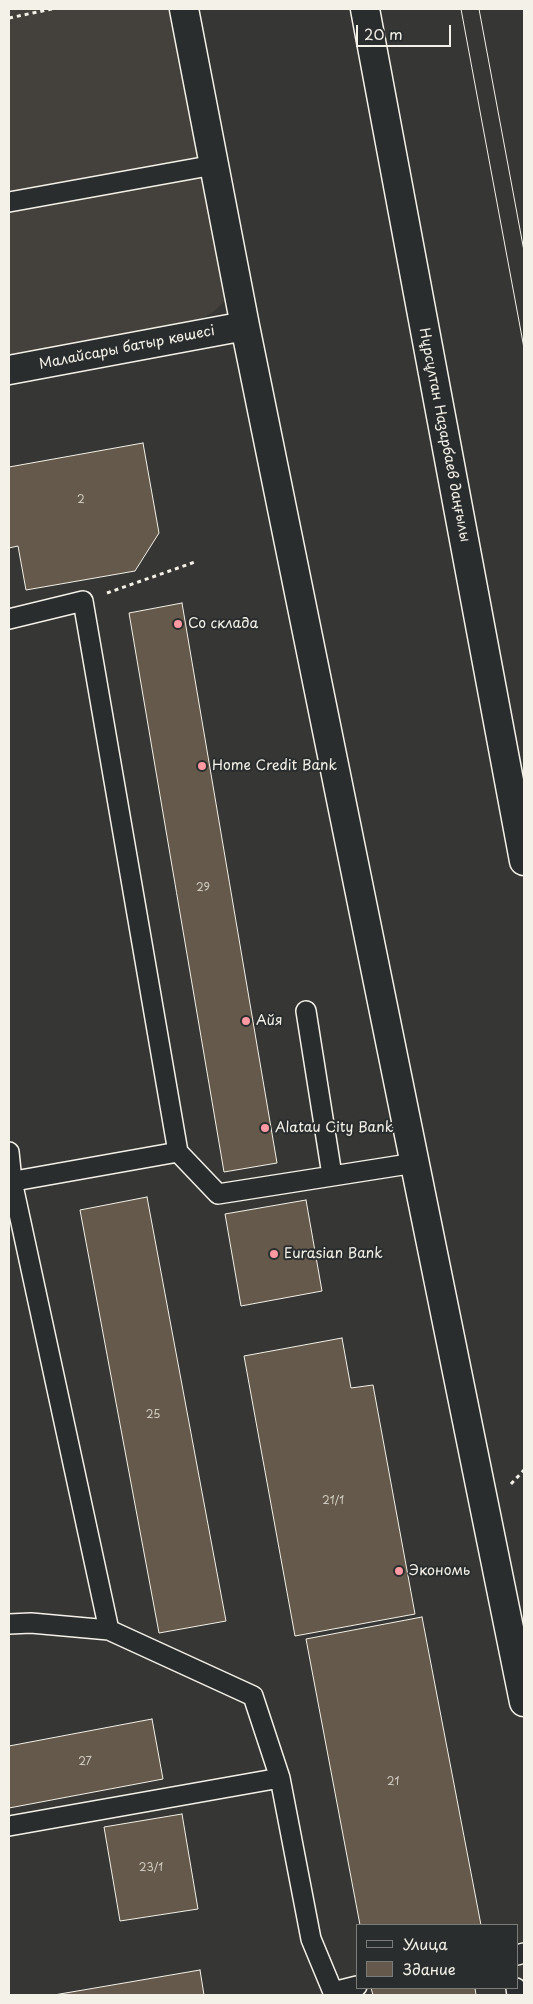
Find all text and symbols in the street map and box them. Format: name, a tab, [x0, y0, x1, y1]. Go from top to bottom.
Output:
scale bar	[358, 15, 453, 47]
text: 20 m	[364, 22, 403, 45]
street label: Малайсары батыр көшесі	[38, 323, 216, 373]
street label: Нұрсұлтан Назарбаев даңғылы	[415, 326, 473, 544]
house number: 2	[77, 493, 85, 507]
place label: Со склада	[188, 616, 258, 632]
marker: Со склада	[172, 618, 184, 630]
place label: Home Credit Bank	[212, 758, 337, 774]
marker: Home Credit Bank	[196, 760, 208, 772]
house number: 29	[196, 881, 210, 895]
place label: Айя	[256, 1013, 283, 1029]
marker: Айя	[240, 1015, 252, 1027]
place label: Alatau City Bank	[275, 1120, 393, 1136]
marker: Alatau City Bank	[259, 1122, 271, 1134]
place label: Eurasian Bank	[284, 1246, 383, 1262]
marker: Eurasian Bank	[268, 1248, 280, 1260]
house number: 25	[146, 1408, 160, 1422]
house number: 21/1	[322, 1494, 344, 1508]
place label: Экономь	[409, 1563, 470, 1579]
marker: Экономь	[393, 1565, 405, 1577]
house number: 27	[78, 1755, 92, 1769]
house number: 21	[387, 1775, 399, 1789]
house number: 23/1	[139, 1861, 163, 1875]
legend	[356, 1924, 518, 1989]
text: Улица	[403, 1932, 448, 1955]
text: Здание	[403, 1957, 456, 1980]

